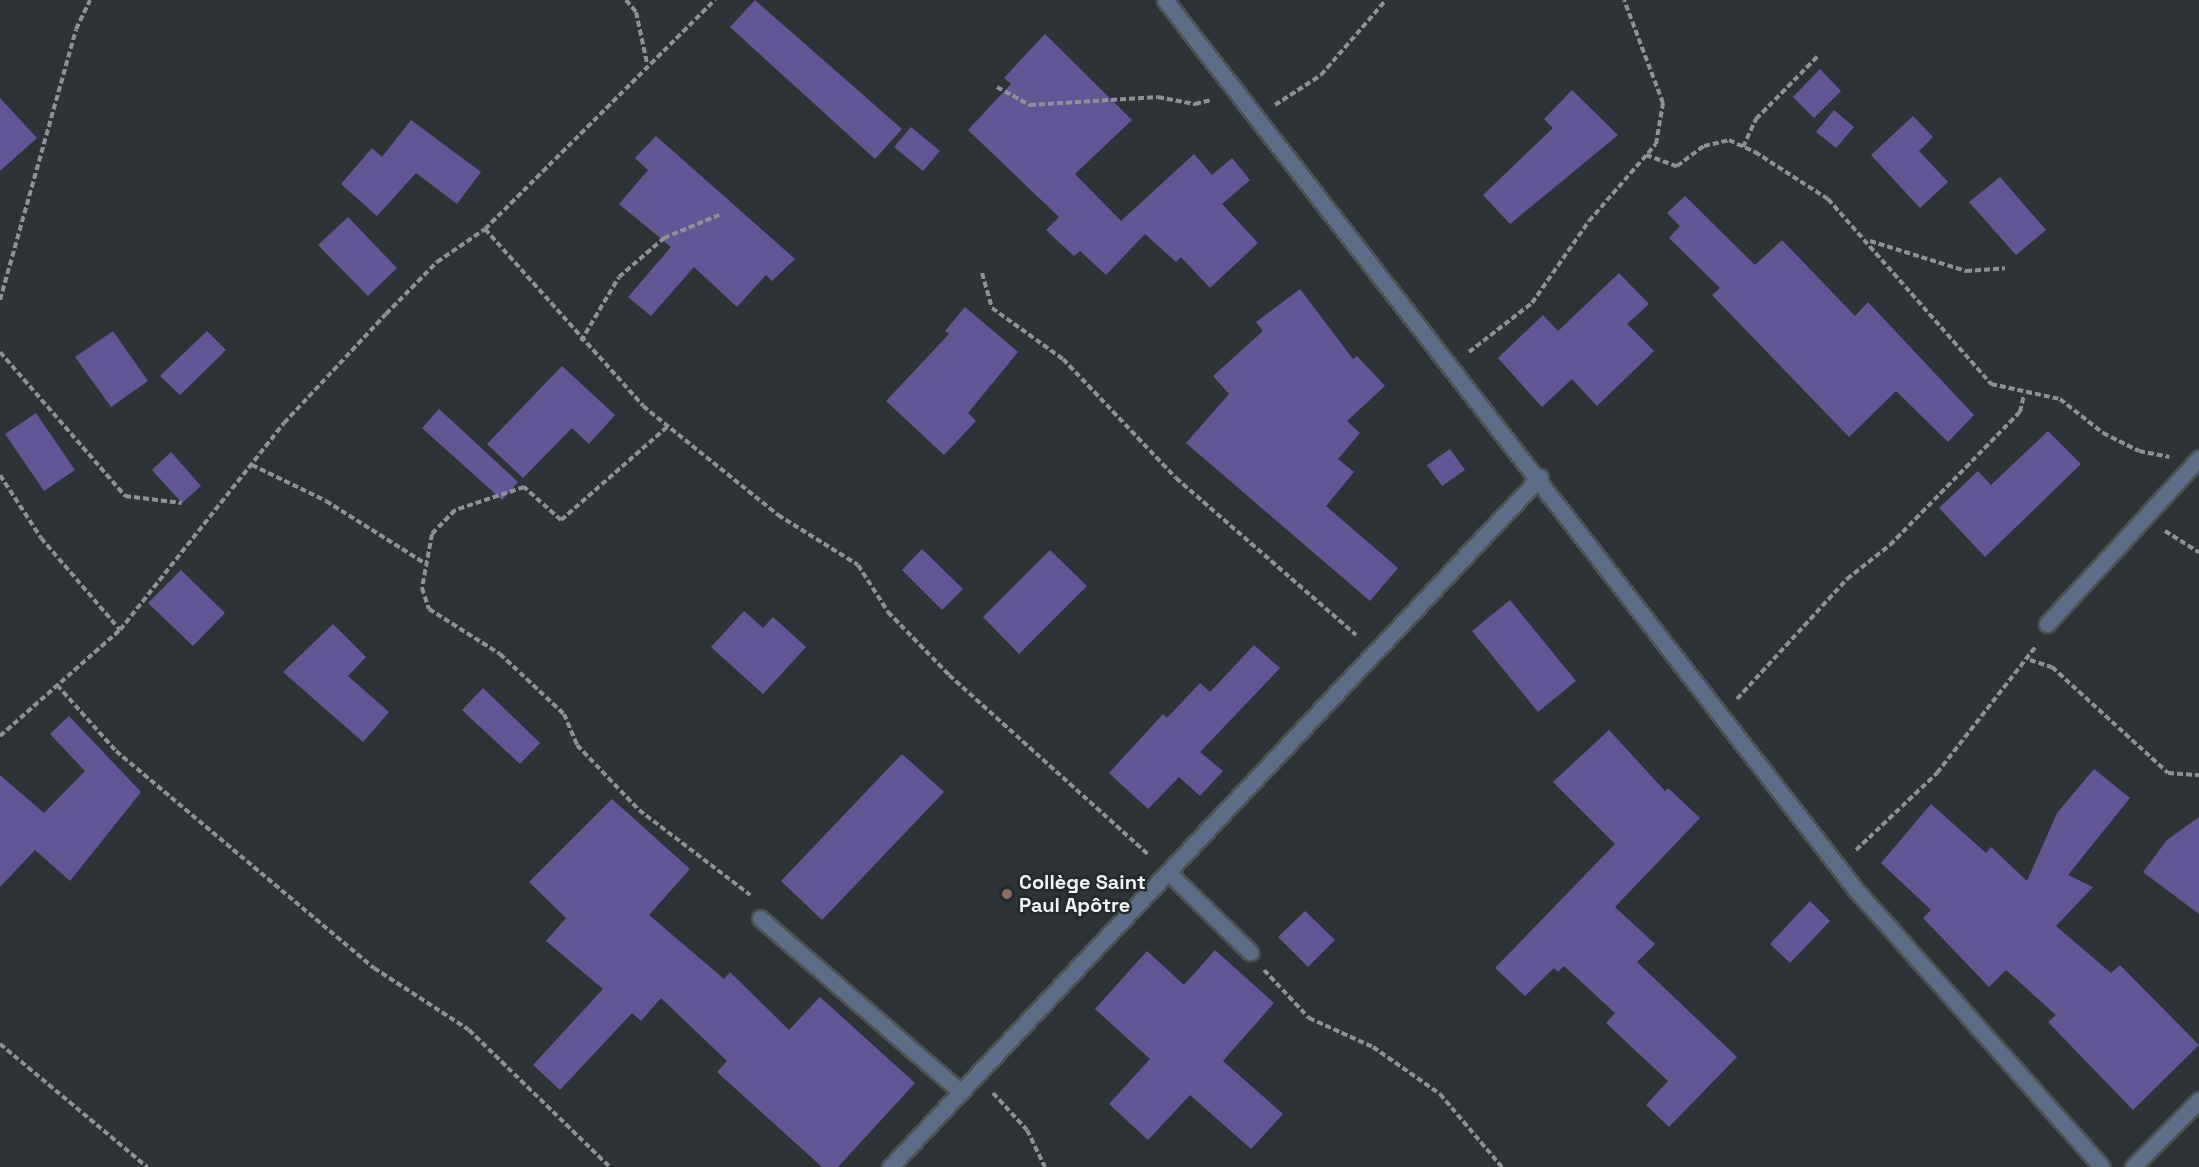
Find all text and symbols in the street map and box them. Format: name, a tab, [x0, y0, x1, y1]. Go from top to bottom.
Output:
place label: Collège Saint Paul Apôtre	[1019, 870, 1146, 917]
marker: Collège Saint Paul Apôtre	[1000, 887, 1014, 901]

